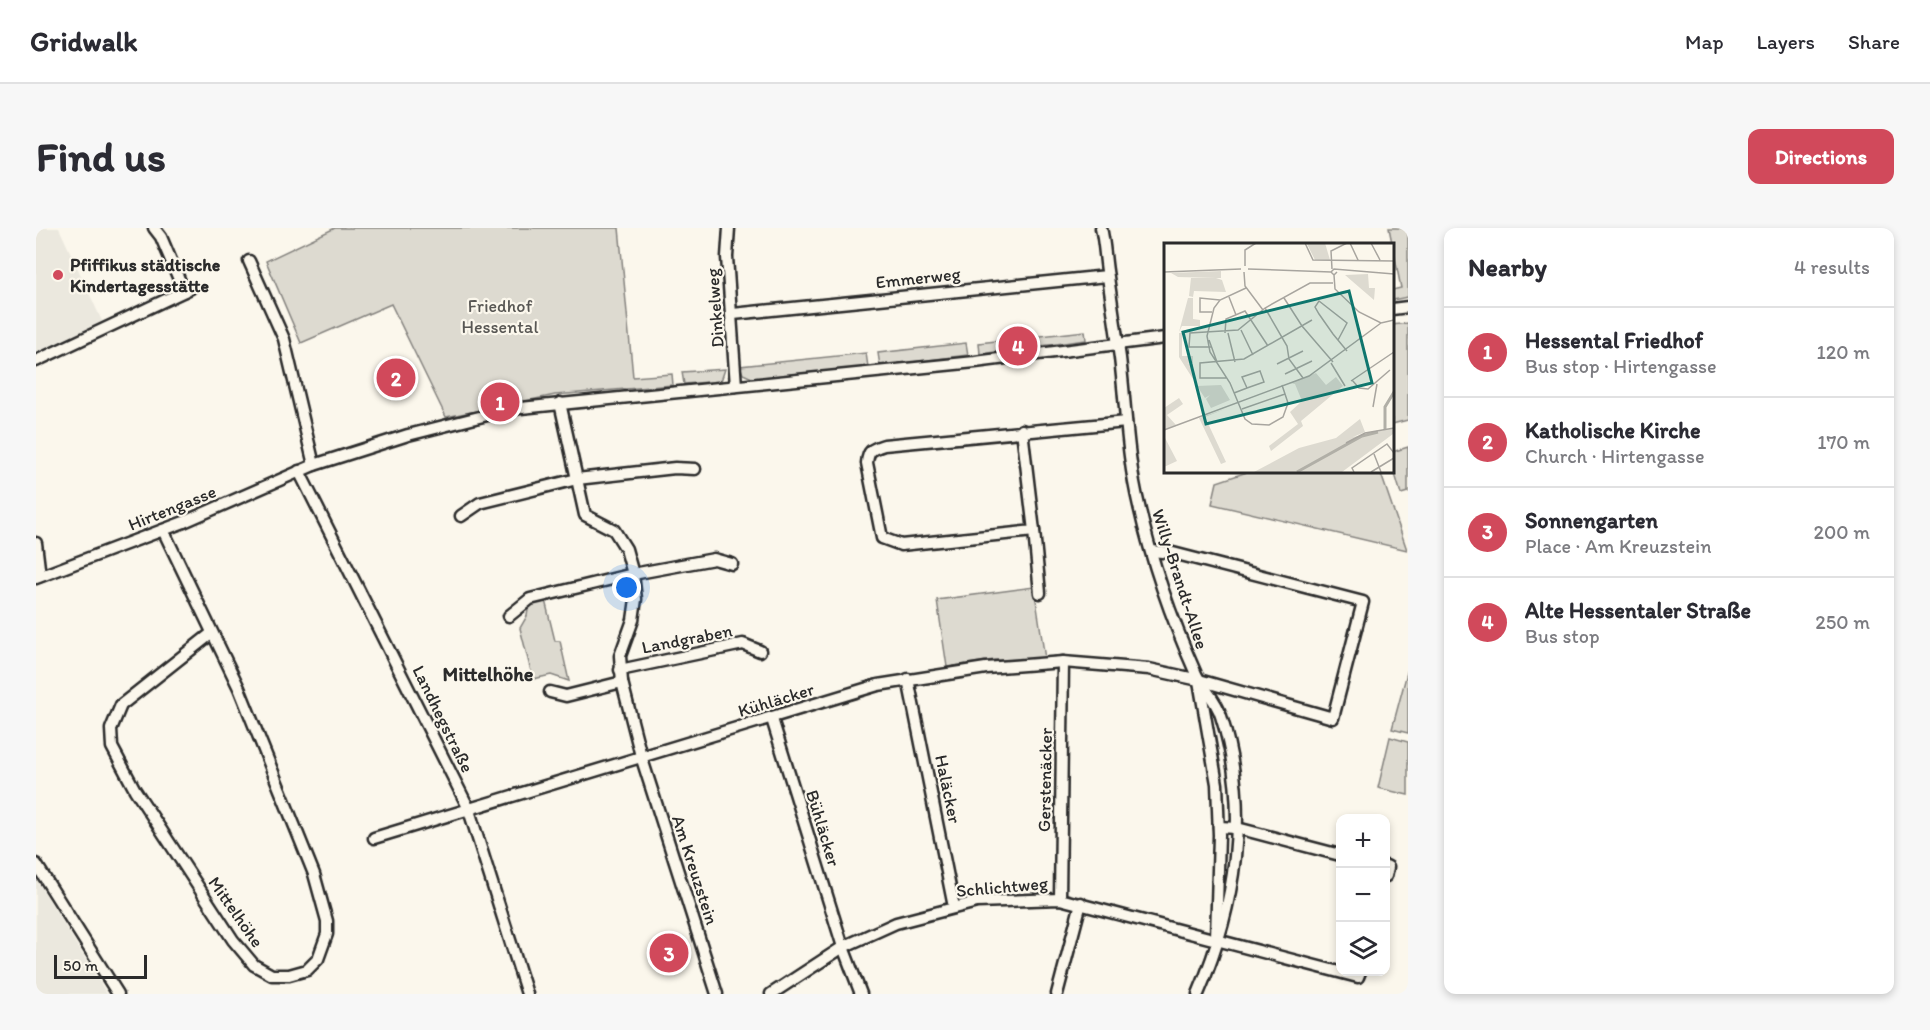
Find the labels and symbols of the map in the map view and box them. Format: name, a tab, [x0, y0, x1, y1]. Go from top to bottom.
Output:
inset map	[1164, 243, 1393, 472]
place label: Pfiffikus städtische Kindertagesstätte	[70, 254, 221, 297]
street label: Emmerweg	[874, 263, 962, 293]
street label: Dinkelweg	[701, 267, 729, 348]
marker: Pfiffikus städtische Kindertagesstätte	[51, 268, 65, 282]
park label: Friedhof Hessental	[461, 295, 539, 338]
pin: 4	[998, 324, 1038, 368]
pin: 2	[376, 356, 416, 400]
pin: 1	[480, 380, 520, 424]
street label: Hirtengasse	[125, 480, 219, 536]
street label: Willy-Brandt-Allee	[1147, 506, 1213, 652]
your location	[612, 573, 641, 602]
street label: Landgraben	[640, 619, 734, 659]
street label: Landhegstraße	[408, 662, 478, 776]
district label: Mittelhöhe	[443, 662, 534, 686]
street label: Kühläcker	[735, 678, 817, 722]
street label: Gerstenäcker	[1033, 727, 1057, 832]
street label: Haläcker	[930, 753, 966, 826]
street label: Bühläcker	[801, 787, 845, 869]
street label: Am Kreuzstein	[667, 812, 723, 928]
street label: Mittelhöhe	[204, 872, 268, 952]
street label: Schlichtweg	[955, 872, 1050, 902]
pin: 3	[650, 930, 688, 976]
scale bar	[54, 952, 147, 980]

